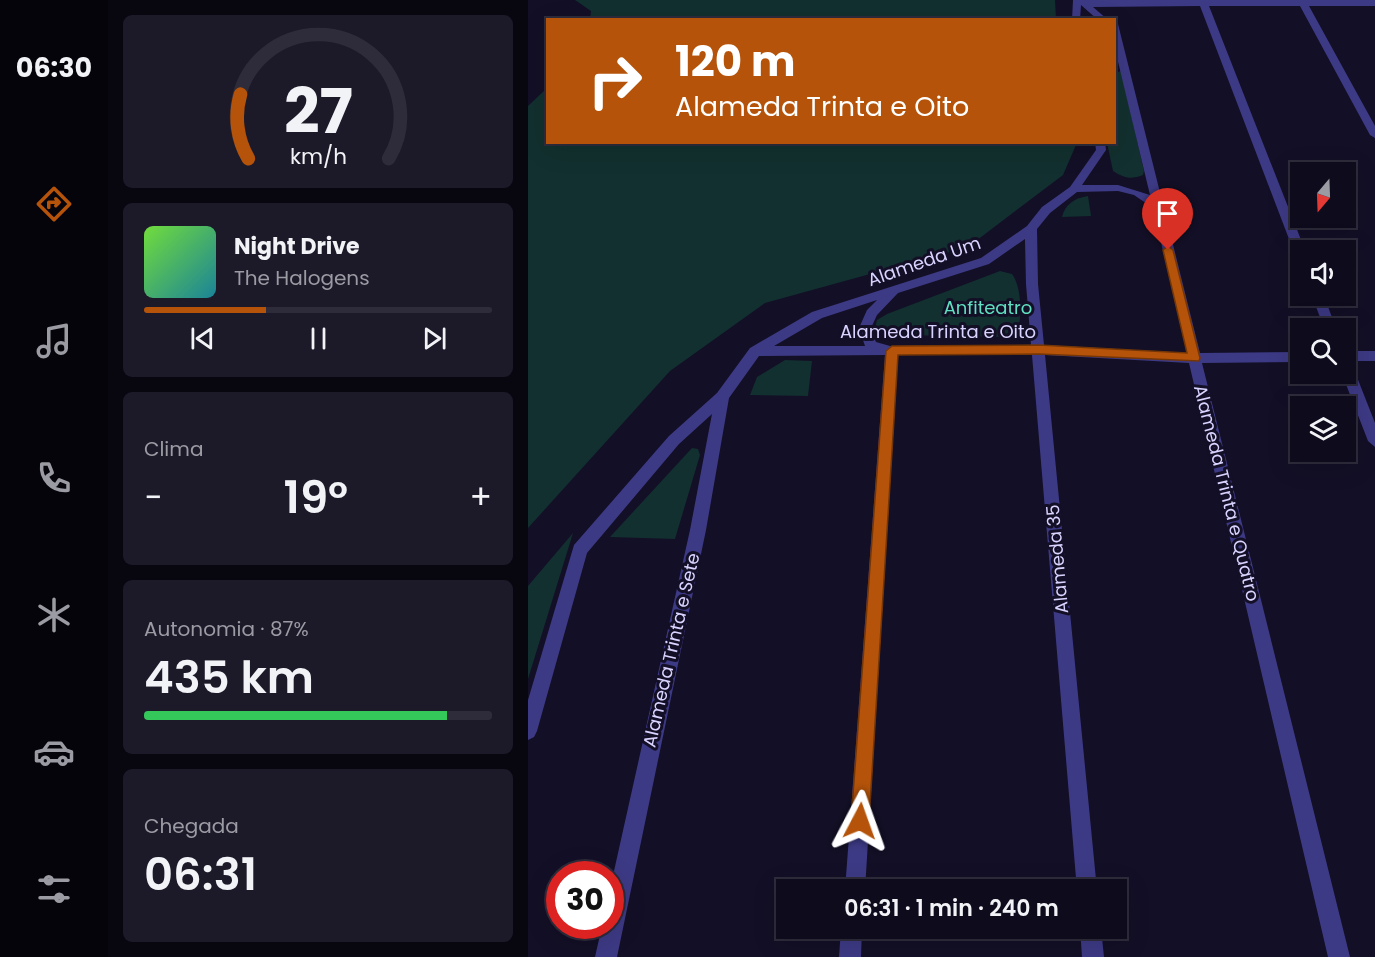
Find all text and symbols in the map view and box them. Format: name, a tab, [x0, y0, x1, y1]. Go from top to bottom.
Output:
text: 120 m	[675, 32, 796, 91]
icon: right	[576, 42, 654, 120]
text: 06:30	[16, 49, 92, 86]
text: 27	[283, 67, 353, 155]
text: Alameda Trinta e Oito	[675, 88, 969, 125]
text: km/h	[289, 141, 347, 172]
north arrow	[1290, 162, 1356, 228]
map controls	[1290, 162, 1356, 462]
icon: directions	[33, 183, 75, 225]
pin	[1142, 188, 1193, 250]
icon: arrive	[1151, 197, 1184, 230]
street label: Alameda Um	[864, 230, 984, 292]
text: Night Drive	[234, 231, 360, 262]
button: sound	[1290, 240, 1356, 306]
text: The Halogens	[234, 264, 370, 292]
park label: Anfiteatro	[944, 295, 1032, 320]
button: search	[1290, 318, 1356, 384]
street label: Alameda Trinta e Oito	[840, 319, 1036, 344]
icon: music	[33, 320, 75, 362]
icon: previous	[186, 322, 219, 355]
icon: pause	[302, 322, 335, 355]
icon: next	[418, 322, 451, 355]
street label: Alameda Trinta e Quatro	[1188, 382, 1266, 604]
button: layers	[1290, 396, 1356, 462]
text: Clima	[144, 435, 203, 463]
icon: phone	[33, 457, 75, 499]
text: 19°	[284, 466, 348, 529]
text: −	[144, 474, 162, 521]
text: +	[469, 474, 492, 521]
street label: Alameda 35	[1040, 503, 1074, 615]
street label: Alameda Trinta e Sete	[636, 550, 706, 750]
icon: climate	[33, 594, 75, 636]
text: Autonomia · 87%	[144, 615, 309, 643]
text: 435 km	[144, 646, 314, 709]
icon: car	[33, 731, 75, 773]
position arrow	[828, 789, 892, 853]
text: Chegada	[144, 812, 239, 840]
text: 06:31	[144, 843, 257, 906]
speed limit sign: 30	[546, 861, 624, 939]
icon: filters	[33, 868, 75, 910]
text: 06:31 · 1 min · 240 m	[844, 893, 1059, 924]

